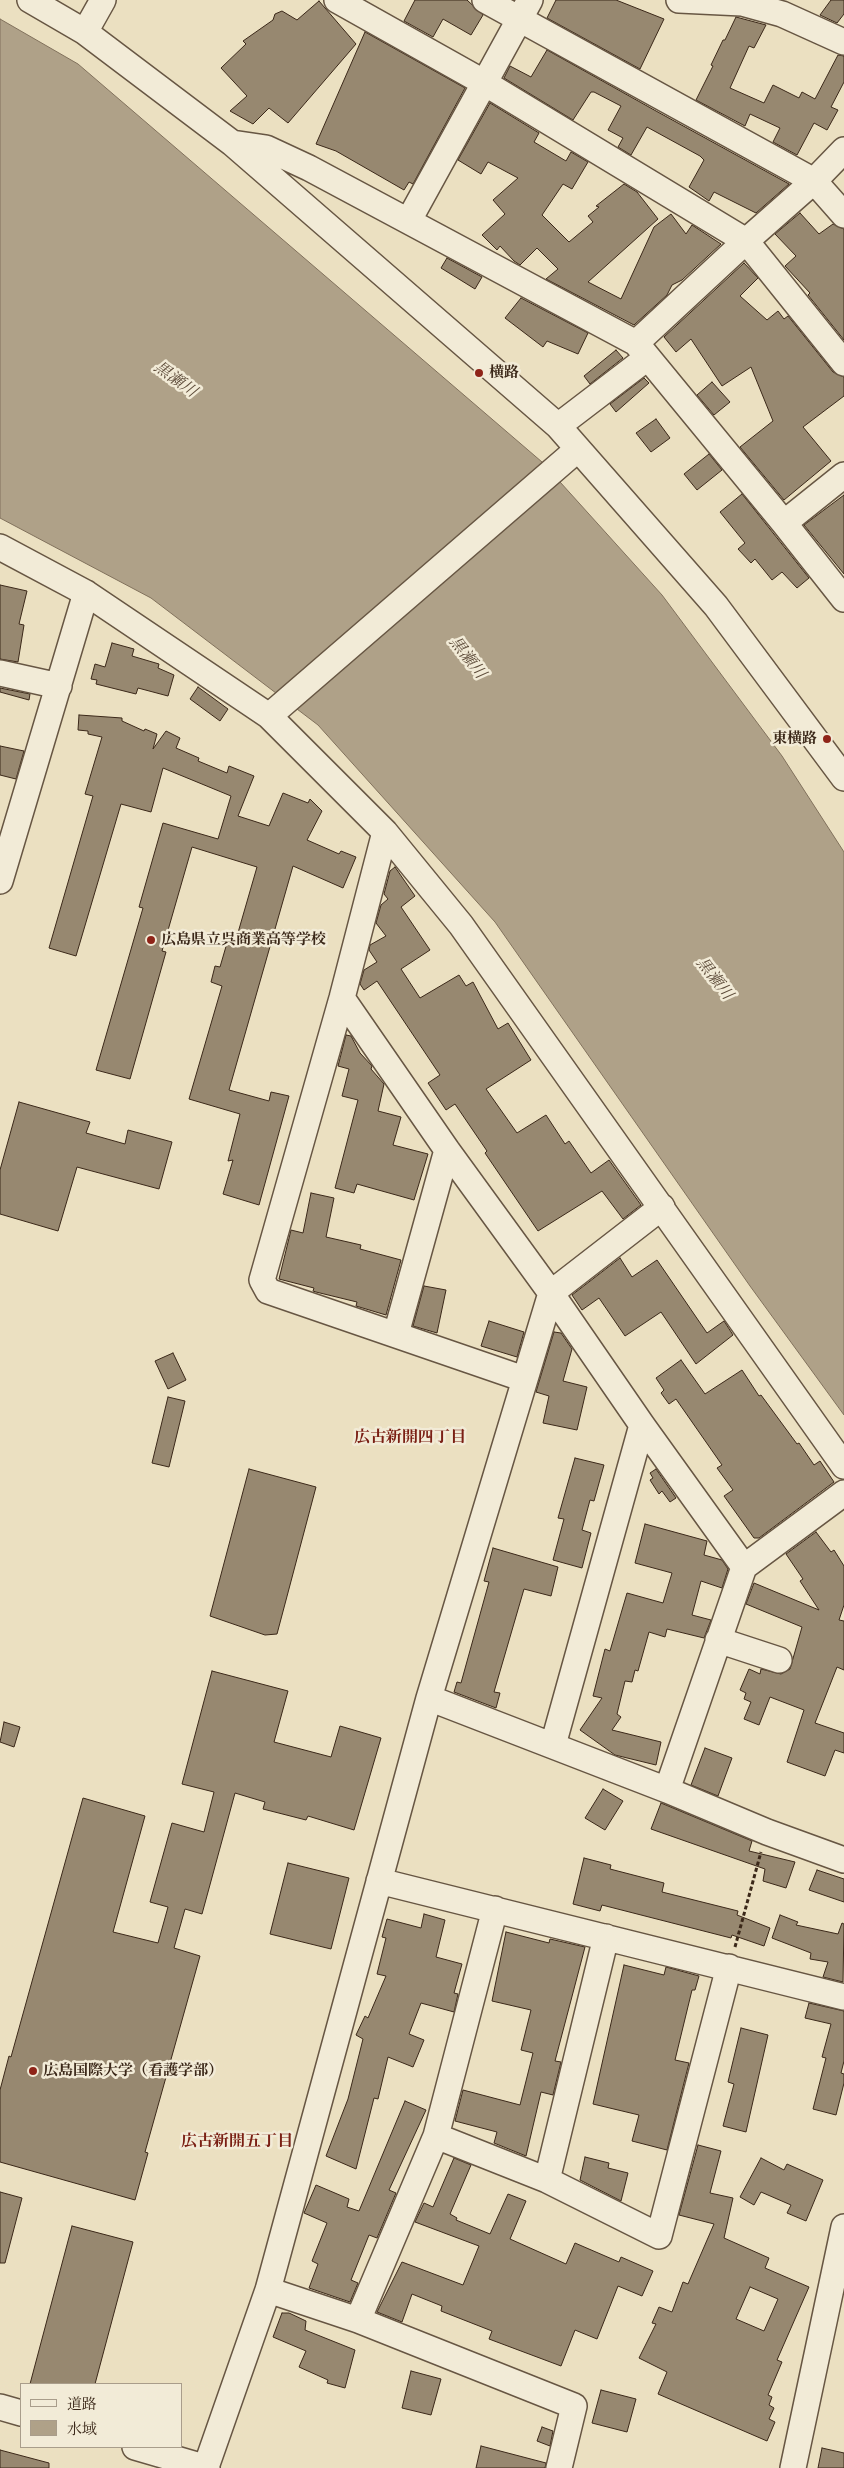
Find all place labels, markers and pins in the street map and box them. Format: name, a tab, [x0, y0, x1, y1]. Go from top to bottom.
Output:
place label: 横路	[489, 364, 519, 382]
marker: 横路	[473, 367, 485, 379]
place label: 東横路	[772, 730, 817, 748]
marker: 東横路	[821, 733, 833, 745]
place label: 広島県立呉商業高等学校	[161, 931, 326, 949]
marker: 広島県立呉商業高等学校	[145, 934, 157, 946]
place label: 広島国際大学（看護学部）	[43, 2062, 223, 2080]
marker: 広島国際大学（看護学部）	[27, 2065, 39, 2077]

